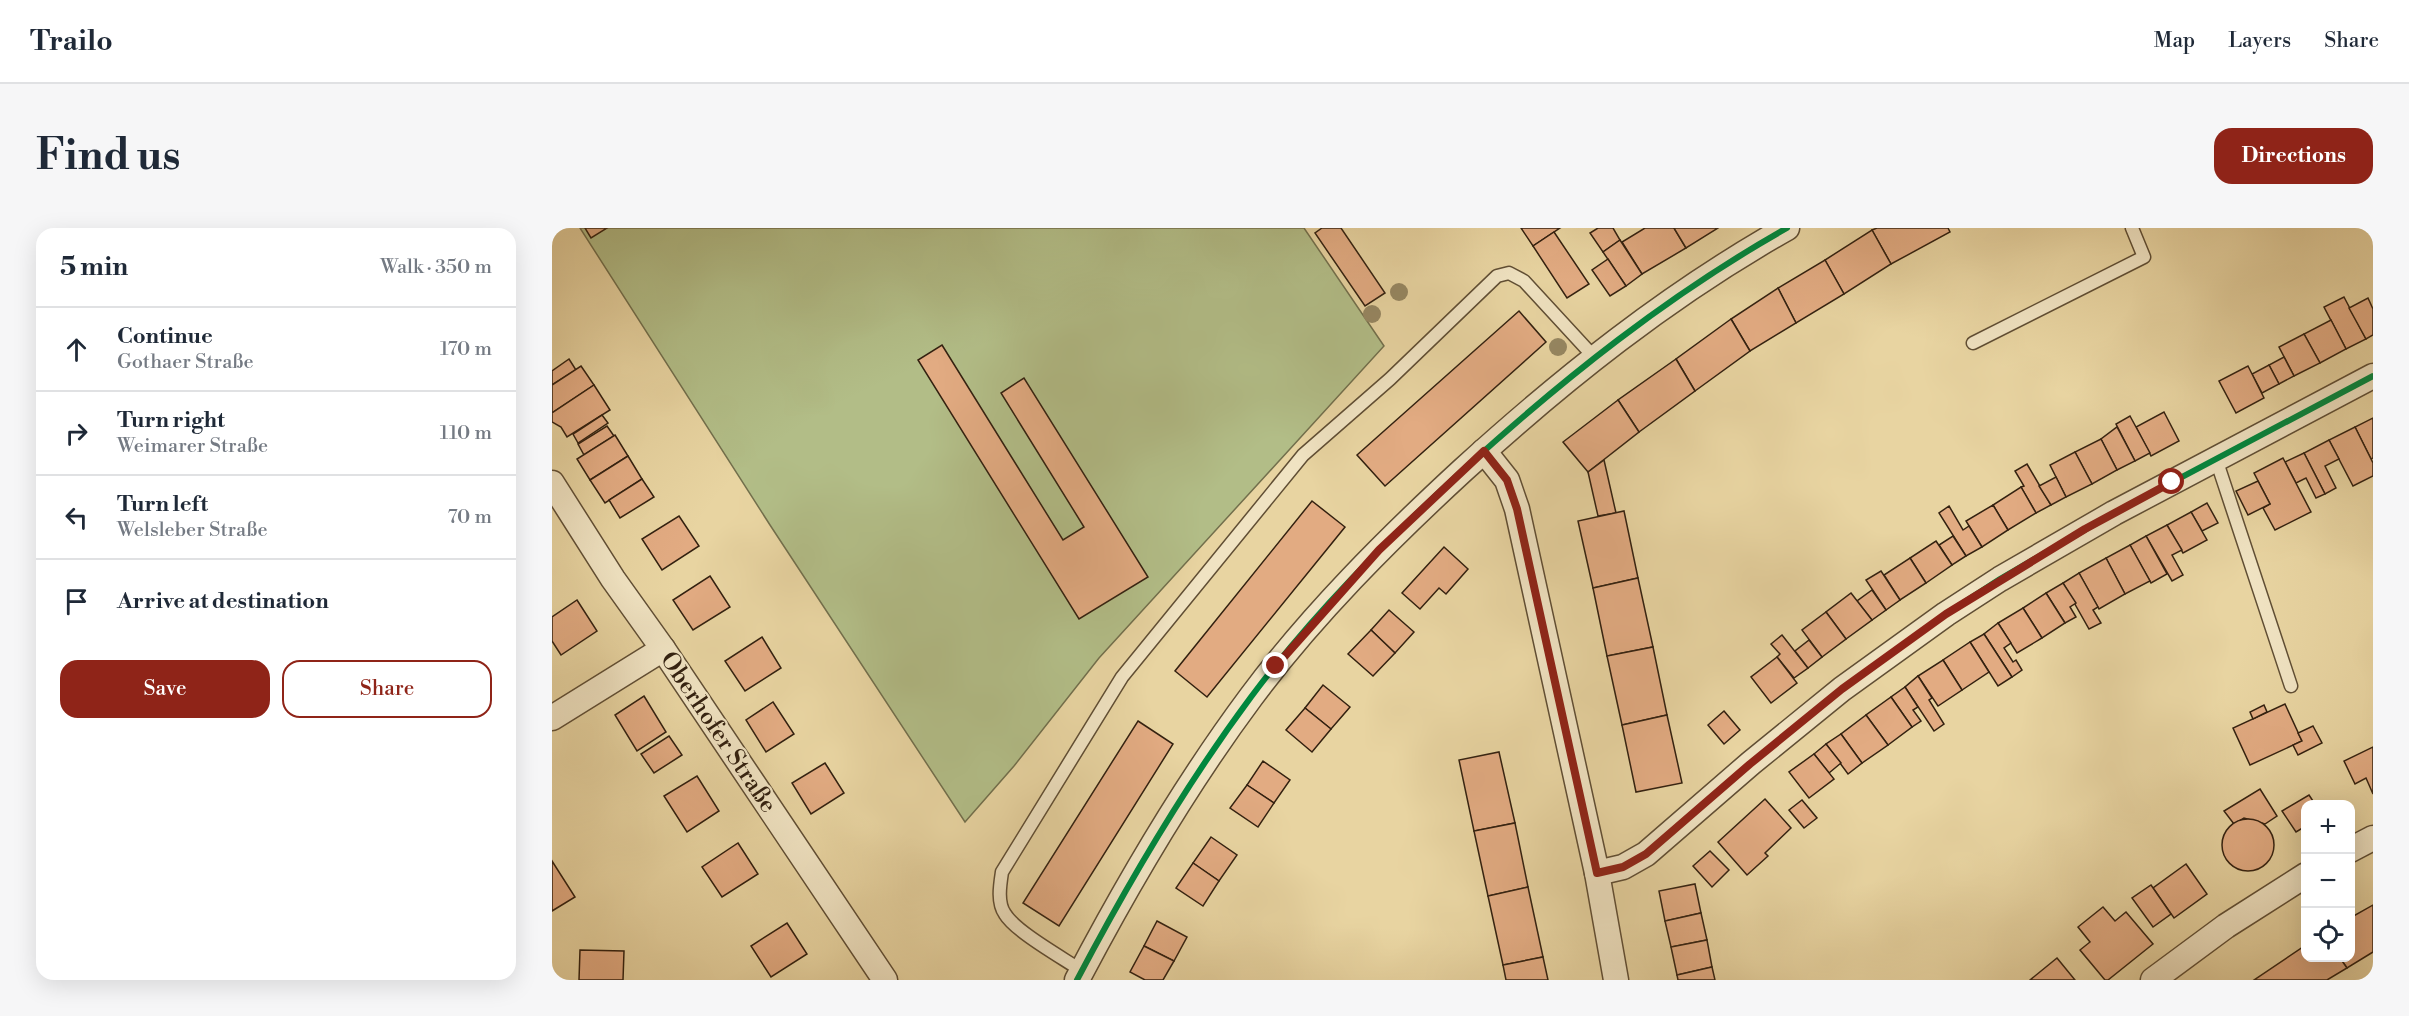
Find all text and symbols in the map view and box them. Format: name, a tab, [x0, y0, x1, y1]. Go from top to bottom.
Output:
text: Trailo	[30, 24, 113, 59]
text: Map	[2154, 28, 2195, 54]
text: Layers	[2228, 28, 2291, 54]
text: Share	[2324, 28, 2379, 54]
button: Directions	[2214, 128, 2373, 184]
text: Find us	[36, 130, 180, 183]
text: 5 min	[60, 251, 128, 283]
text: Walk · 350 m	[380, 255, 492, 280]
text: Continue	[117, 323, 213, 350]
icon: ahead	[60, 333, 93, 366]
text: 170 m	[440, 337, 492, 362]
text: Gothaer Straße	[117, 350, 254, 375]
text: Turn right	[117, 407, 225, 434]
icon: right	[60, 417, 93, 450]
text: 110 m	[440, 421, 492, 446]
text: Weimarer Straße	[117, 434, 268, 459]
route start	[2158, 468, 2184, 494]
text: Turn left	[117, 491, 208, 518]
icon: left	[60, 501, 93, 534]
text: 70 m	[448, 505, 492, 530]
text: Welsleber Straße	[117, 518, 267, 543]
icon: arrive	[60, 585, 93, 618]
text: Arrive at destination	[117, 588, 329, 615]
street label: Oberhofer Straße	[653, 646, 783, 819]
route end	[1262, 652, 1288, 678]
button: Save	[60, 660, 270, 718]
button: Share	[282, 660, 492, 718]
map controls	[2301, 800, 2355, 962]
button: +	[2301, 800, 2355, 854]
button: −	[2301, 854, 2355, 908]
button: locate	[2301, 908, 2355, 962]

